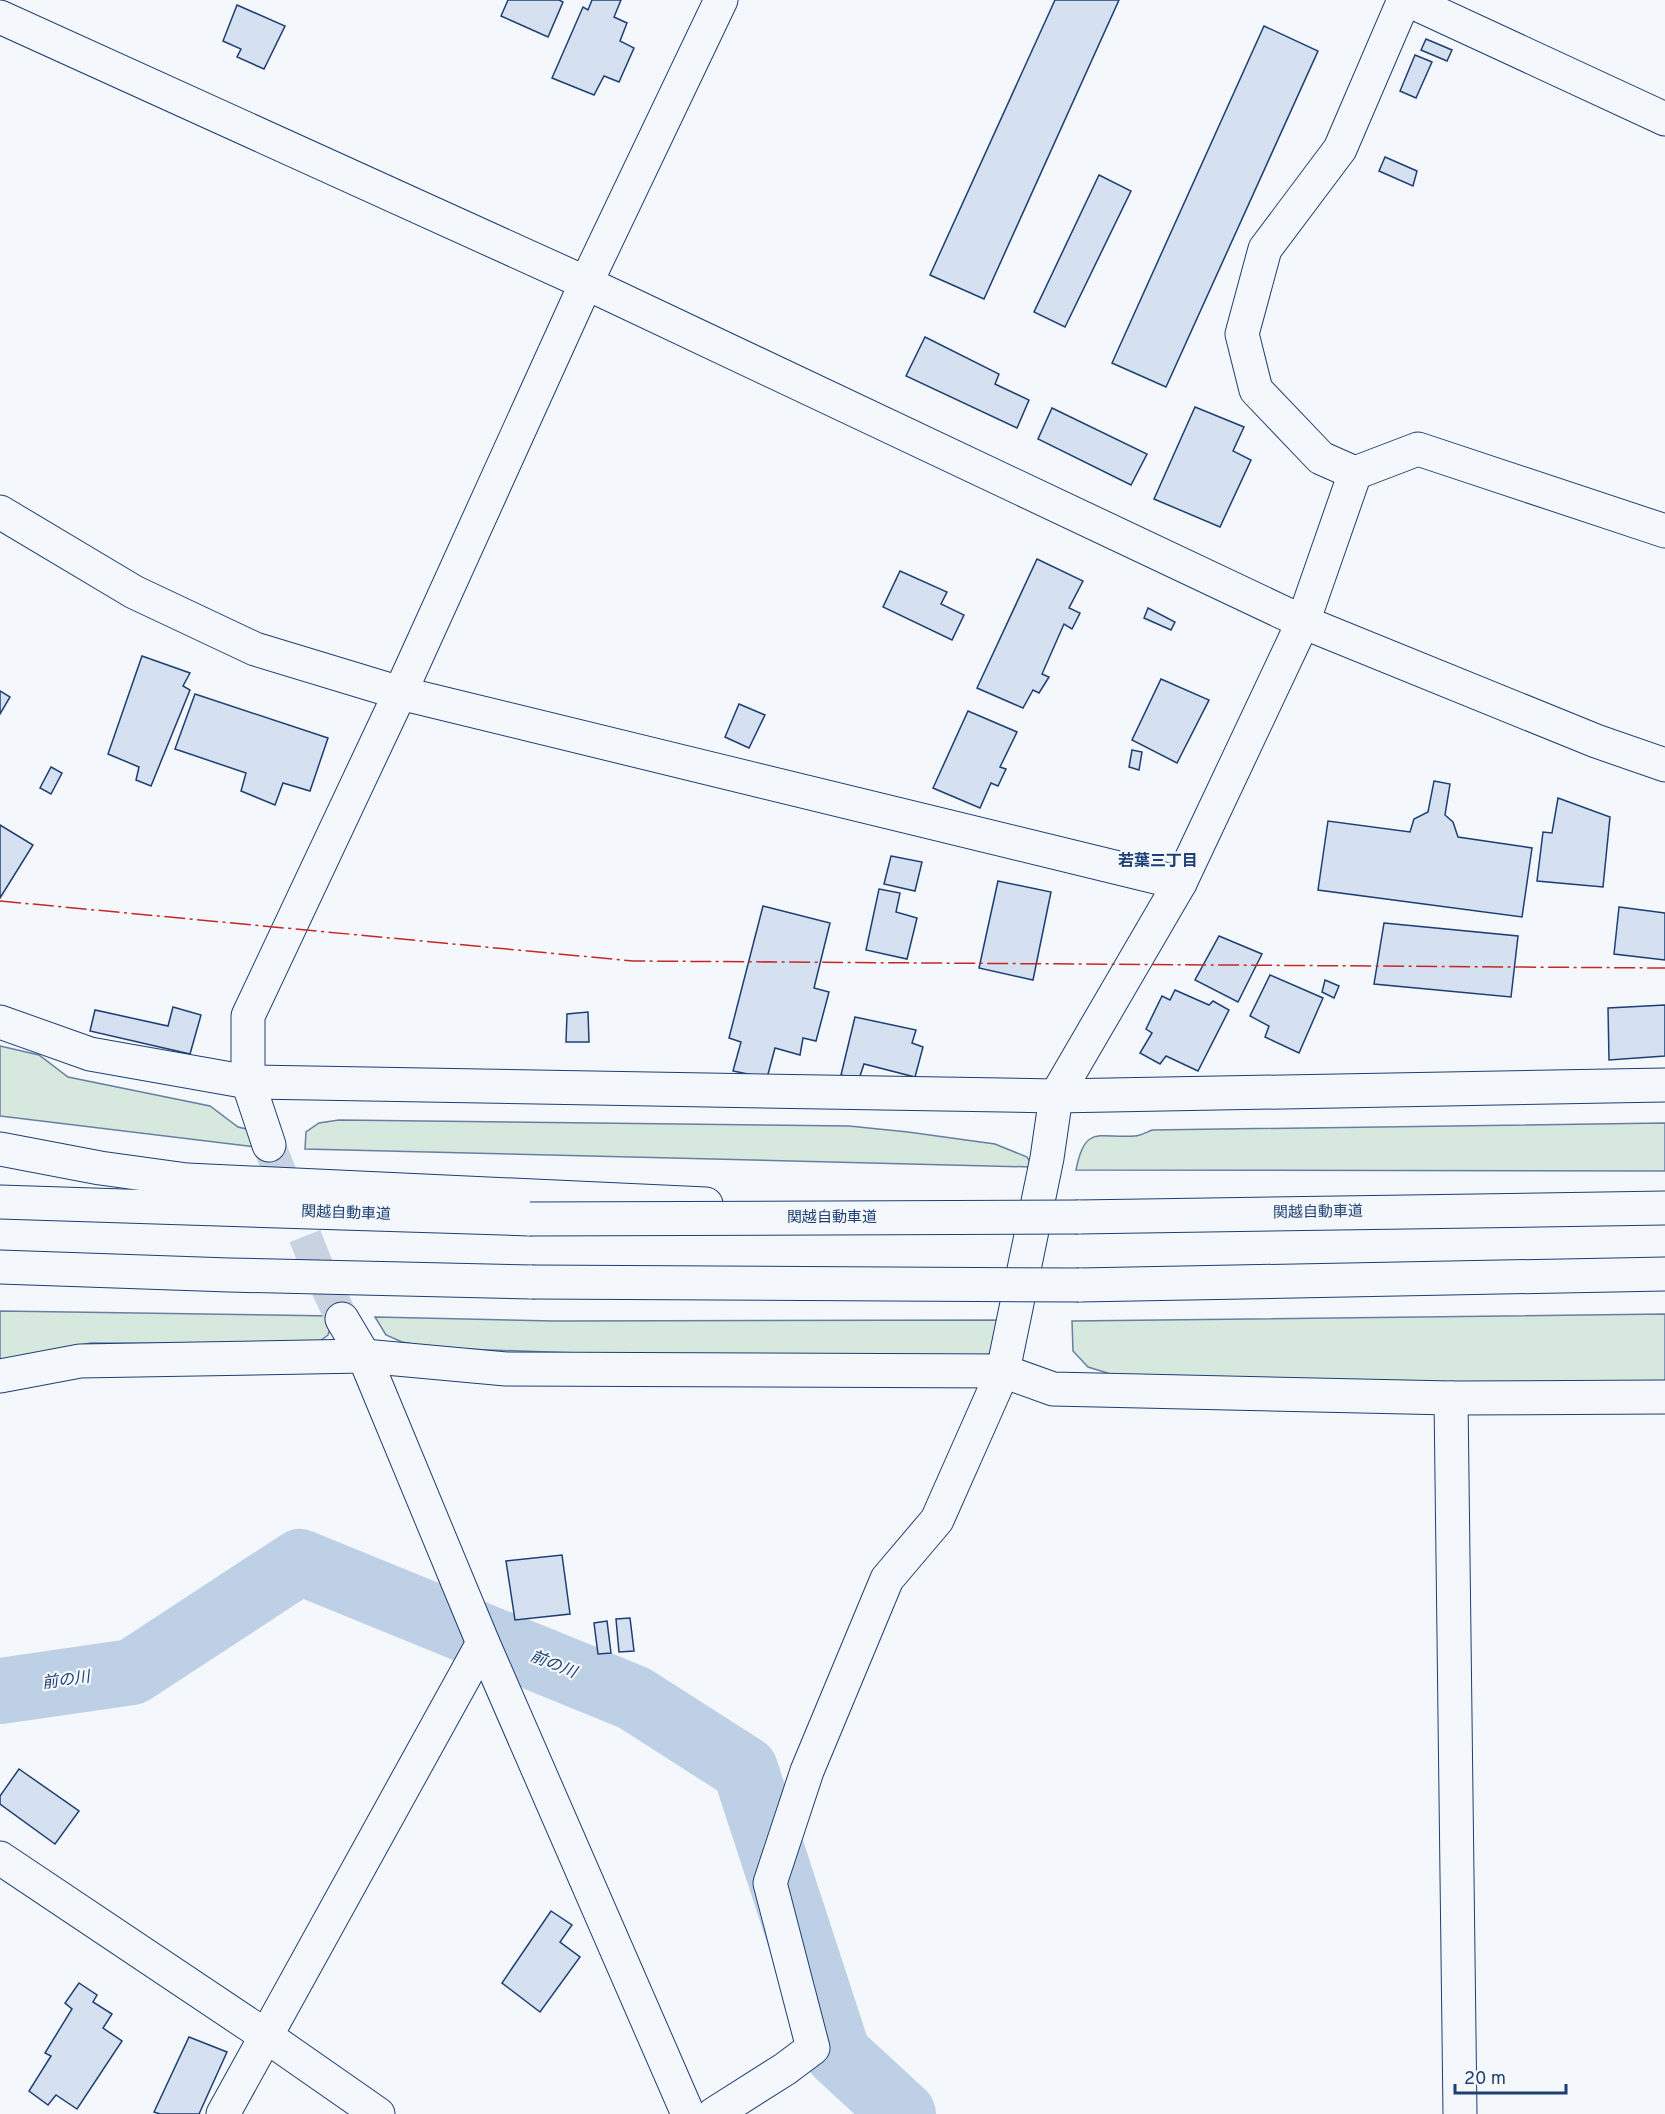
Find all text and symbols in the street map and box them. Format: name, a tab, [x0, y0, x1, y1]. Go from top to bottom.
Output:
district label: 若葉三丁目	[1118, 852, 1198, 872]
street label: 関越自動車道	[301, 1203, 391, 1225]
street label: 関越自動車道	[1273, 1203, 1363, 1223]
street label: 関越自動車道	[787, 1209, 877, 1228]
water label: 前の川	[527, 1647, 581, 1684]
water label: 前の川	[41, 1667, 93, 1694]
scale bar	[1455, 2057, 1566, 2095]
text: 20 m	[1464, 2068, 1506, 2091]

